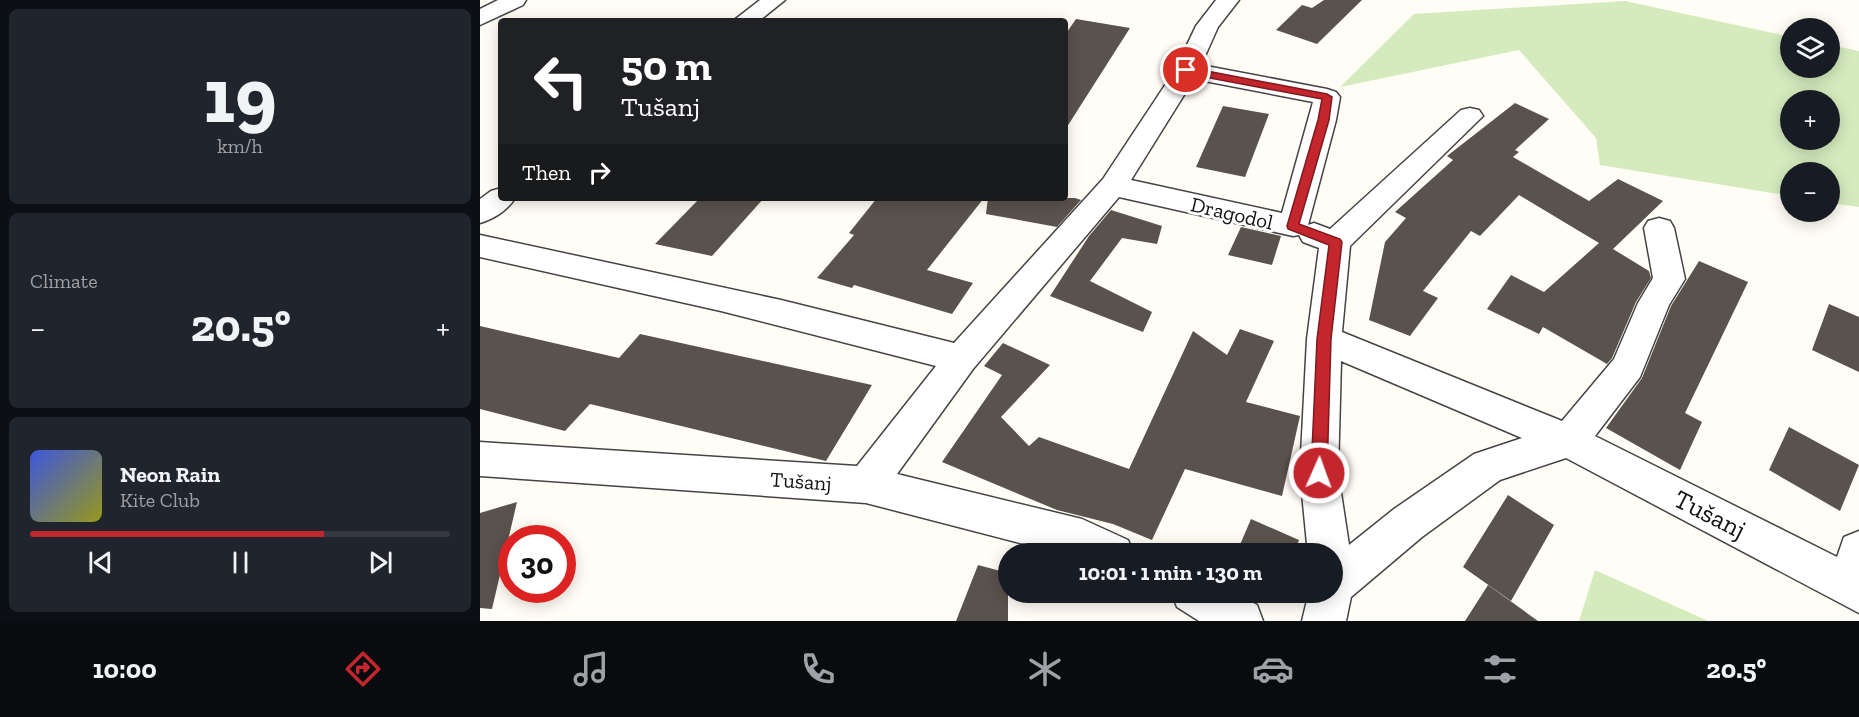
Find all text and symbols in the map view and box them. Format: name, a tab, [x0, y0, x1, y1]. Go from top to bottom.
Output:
map controls	[1780, 18, 1840, 222]
button: layers	[1780, 18, 1840, 78]
text: 50 m	[621, 40, 712, 91]
icon: left	[522, 42, 600, 120]
pin	[1160, 44, 1211, 95]
text: 19	[203, 48, 277, 142]
icon: arrive	[1169, 53, 1202, 86]
button: +	[1780, 90, 1840, 150]
text: Tušanj	[621, 91, 700, 123]
text: km/h	[217, 134, 263, 158]
icon: right	[583, 156, 616, 189]
text: Then	[522, 159, 571, 186]
button: −	[1780, 162, 1840, 222]
street label: Dragodol	[1188, 191, 1276, 235]
text: Climate	[30, 269, 98, 293]
text: 20.5°	[191, 299, 291, 353]
text: −	[30, 308, 45, 347]
text: +	[436, 308, 450, 347]
position arrow	[1287, 441, 1351, 505]
text: Neon Rain	[120, 461, 220, 488]
street label: Tušanj	[769, 466, 833, 497]
street label: Tušanj	[1669, 482, 1751, 546]
text: Kite Club	[120, 488, 200, 512]
speed limit sign: 30	[498, 525, 576, 603]
icon: previous	[84, 546, 117, 579]
icon: pause	[224, 546, 257, 579]
icon: next	[364, 546, 397, 579]
text: 10:01 · 1 min · 130 m	[1079, 559, 1262, 586]
icon: directions	[342, 648, 384, 690]
icon: music	[570, 648, 612, 690]
icon: phone	[797, 648, 839, 690]
icon: climate	[1024, 648, 1066, 690]
icon: car	[1252, 648, 1294, 690]
icon: filters	[1479, 648, 1521, 690]
text: 10:00	[93, 653, 157, 685]
text: 20.5°	[1706, 653, 1766, 685]

